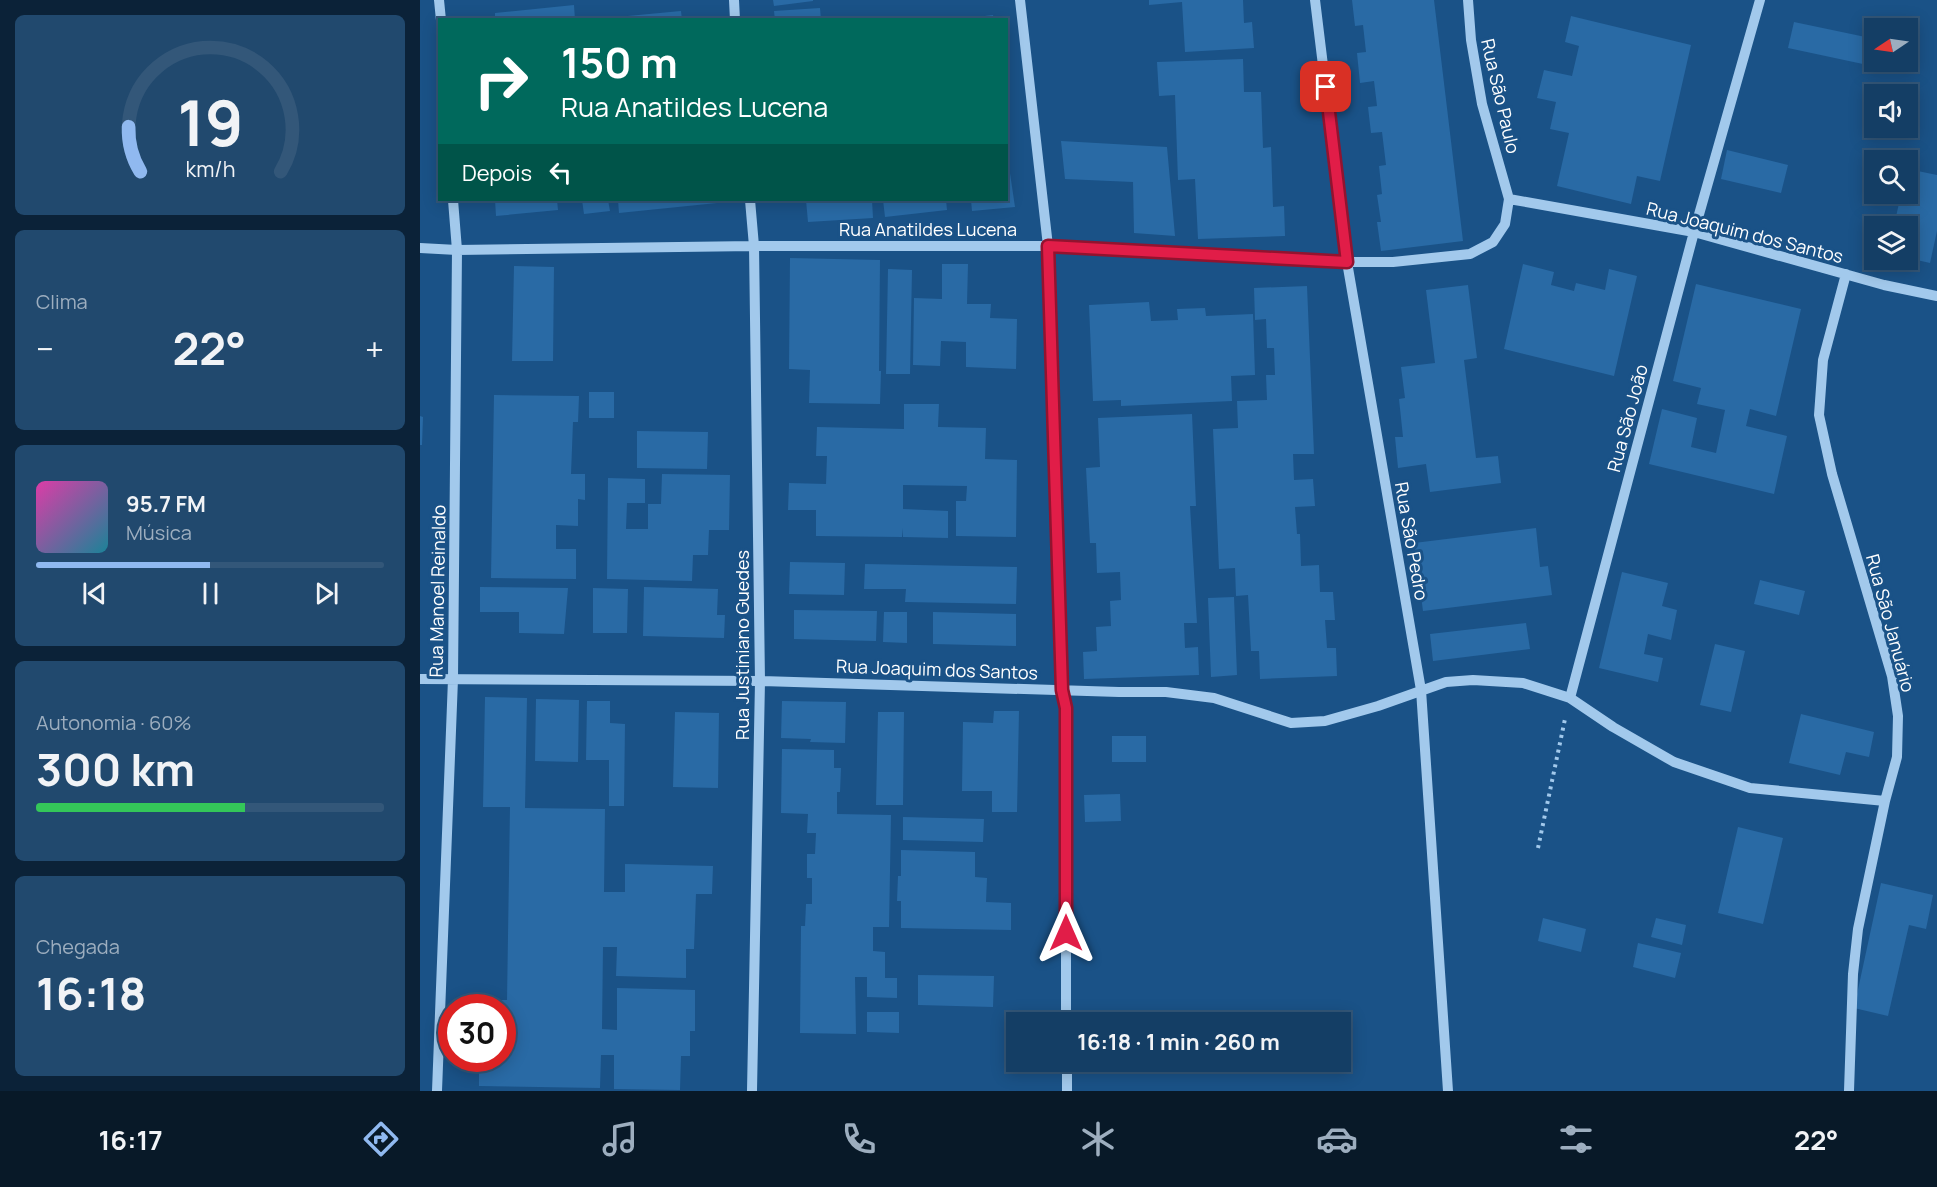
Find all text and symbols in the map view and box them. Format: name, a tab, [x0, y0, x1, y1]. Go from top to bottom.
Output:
north arrow	[1864, 18, 1918, 72]
map controls	[1864, 18, 1918, 270]
text: 150 m	[561, 33, 678, 91]
street label: Rua São Paulo	[1476, 36, 1526, 156]
icon: right	[462, 42, 540, 120]
pin	[1300, 61, 1351, 112]
icon: arrive	[1309, 70, 1342, 103]
text: 19	[177, 79, 243, 165]
button: sound	[1864, 84, 1918, 138]
text: Rua Anatildes Lucena	[561, 88, 828, 125]
button: search	[1864, 150, 1918, 204]
text: km/h	[185, 154, 235, 183]
icon: left	[544, 156, 577, 189]
text: Depois	[462, 158, 532, 188]
street label: Rua Joaquim dos Santos	[1644, 196, 1846, 268]
button: layers	[1864, 216, 1918, 270]
street label: Rua Anatildes Lucena	[839, 217, 1017, 241]
text: Clima	[36, 288, 88, 315]
text: 22°	[172, 317, 246, 379]
text: −	[36, 326, 54, 371]
text: +	[365, 326, 384, 371]
street label: Rua São João	[1601, 361, 1653, 475]
street label: Rua São Pedro	[1390, 480, 1434, 602]
text: 95.7 FM	[126, 489, 206, 519]
street label: Rua Manoel Reinaldo	[423, 504, 451, 678]
text: Música	[126, 519, 192, 546]
street label: Rua Justiniano Guedes	[730, 550, 754, 740]
street label: Rua São Januário	[1861, 551, 1921, 695]
icon: previous	[78, 577, 111, 610]
icon: pause	[194, 577, 227, 610]
icon: next	[310, 577, 343, 610]
street label: Rua Joaquim dos Santos	[836, 653, 1038, 685]
text: Autonomia · 60%	[36, 709, 192, 736]
text: 300 km	[36, 738, 195, 800]
position arrow	[1034, 901, 1098, 965]
text: Chegada	[36, 933, 120, 960]
text: 16:18	[36, 962, 146, 1024]
speed limit sign: 30	[438, 994, 516, 1072]
text: 16:18 · 1 min · 260 m	[1077, 1027, 1280, 1057]
icon: directions	[360, 1118, 402, 1160]
icon: music	[599, 1118, 641, 1160]
icon: phone	[838, 1118, 880, 1160]
icon: climate	[1077, 1118, 1119, 1160]
icon: car	[1316, 1118, 1358, 1160]
icon: filters	[1555, 1118, 1597, 1160]
text: 16:17	[99, 1121, 163, 1158]
text: 22°	[1794, 1121, 1838, 1158]

